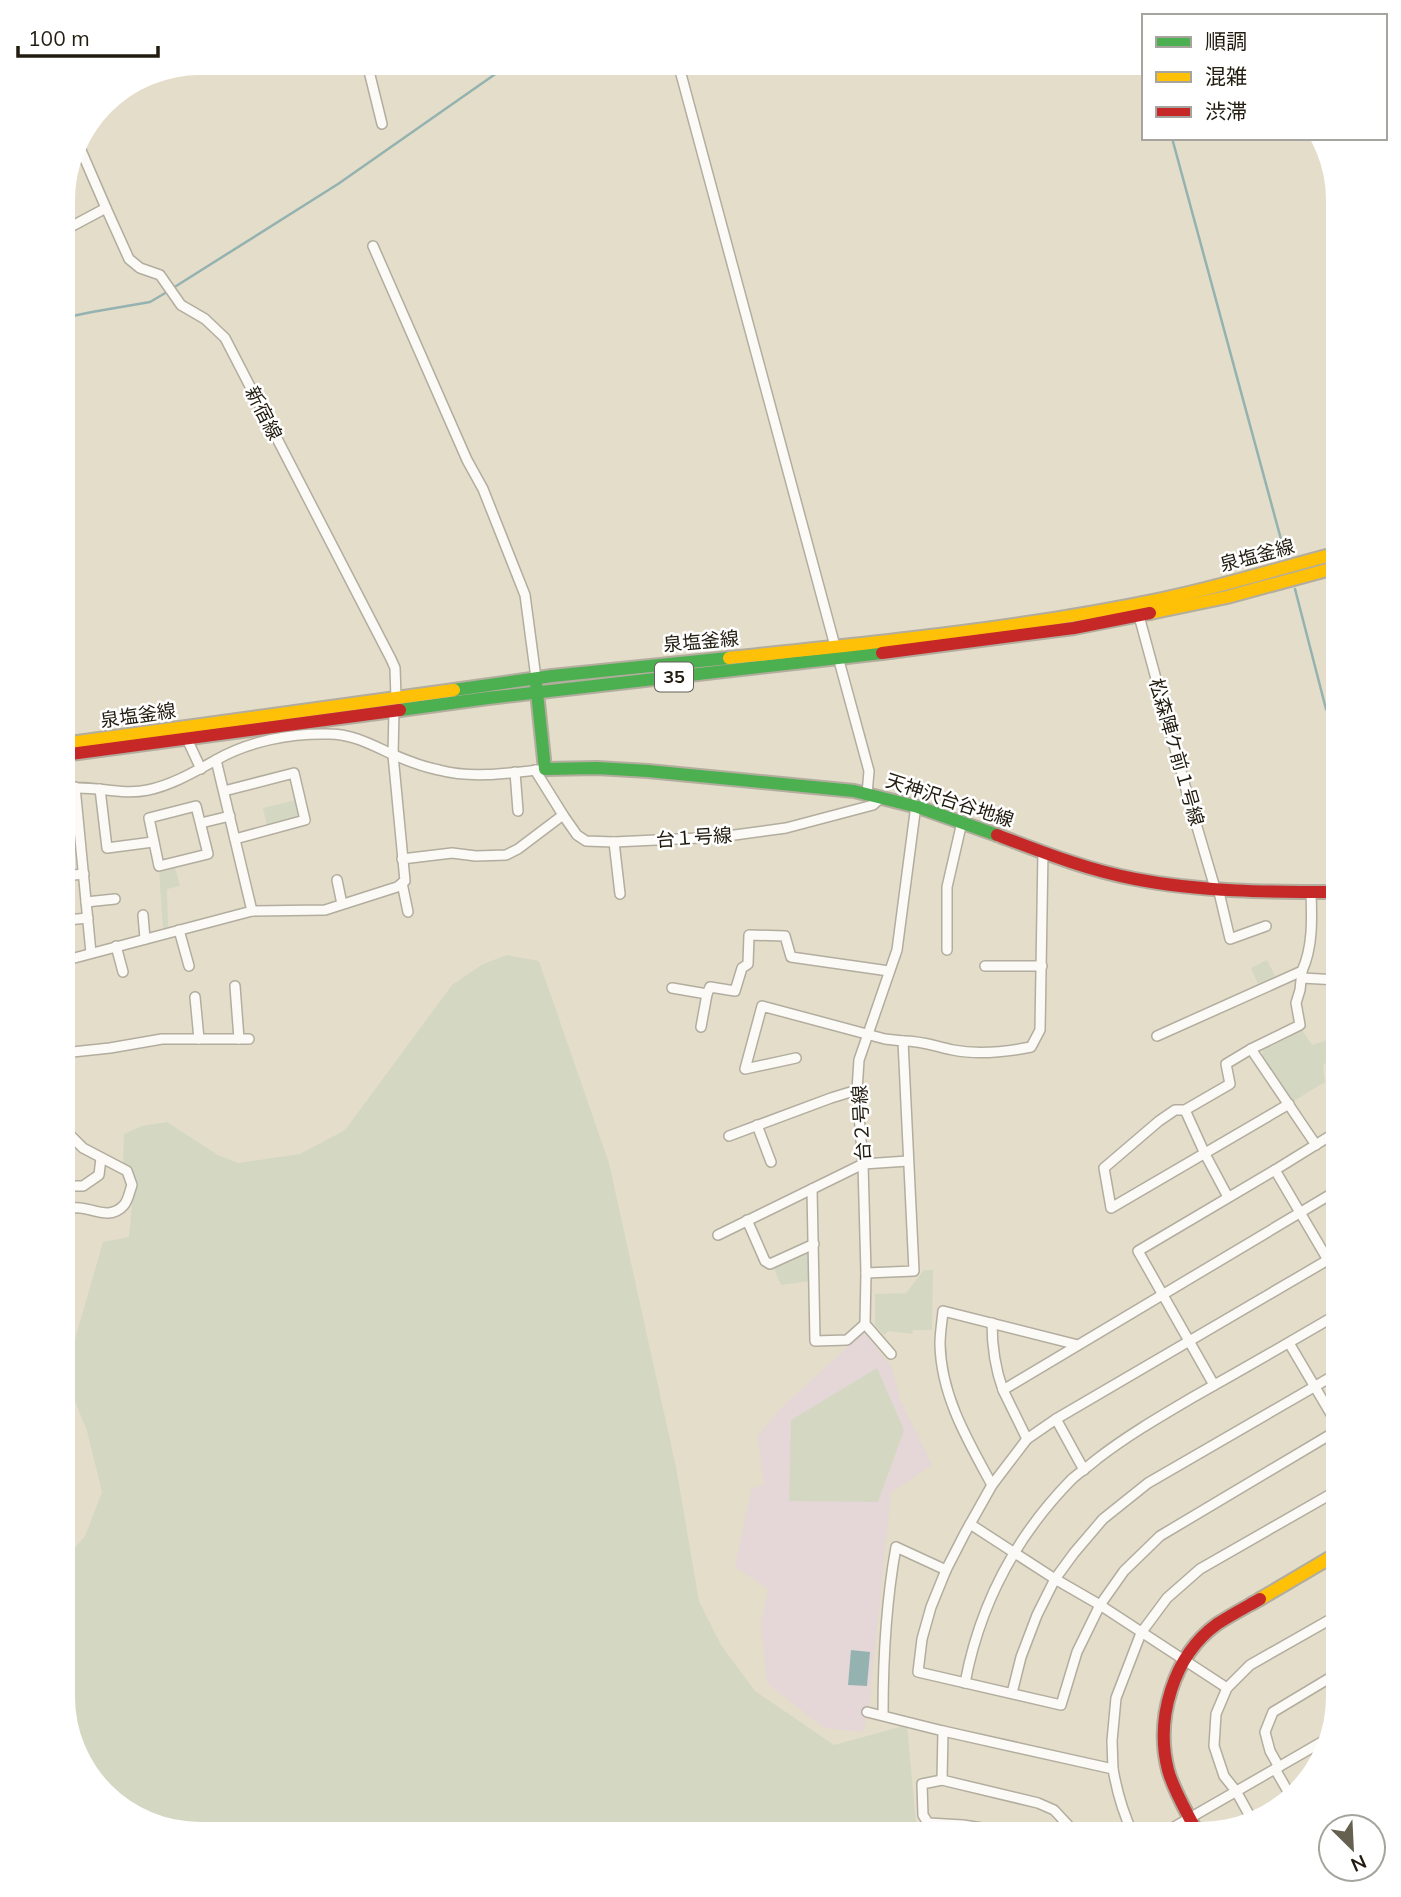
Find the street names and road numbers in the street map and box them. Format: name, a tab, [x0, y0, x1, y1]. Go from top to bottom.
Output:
street label: 新宿線	[240, 382, 288, 444]
street label: 泉塩釜線	[1217, 534, 1297, 576]
street label: 泉塩釜線	[662, 626, 740, 656]
road number: 35	[655, 662, 693, 692]
street label: 松森陣ケ前１号線	[1145, 676, 1209, 828]
street label: 泉塩釜線	[99, 698, 177, 732]
street label: 天神沢台谷地線	[883, 768, 1017, 832]
street label: 台１号線	[655, 822, 733, 852]
street label: 台２号線	[847, 1084, 875, 1162]

